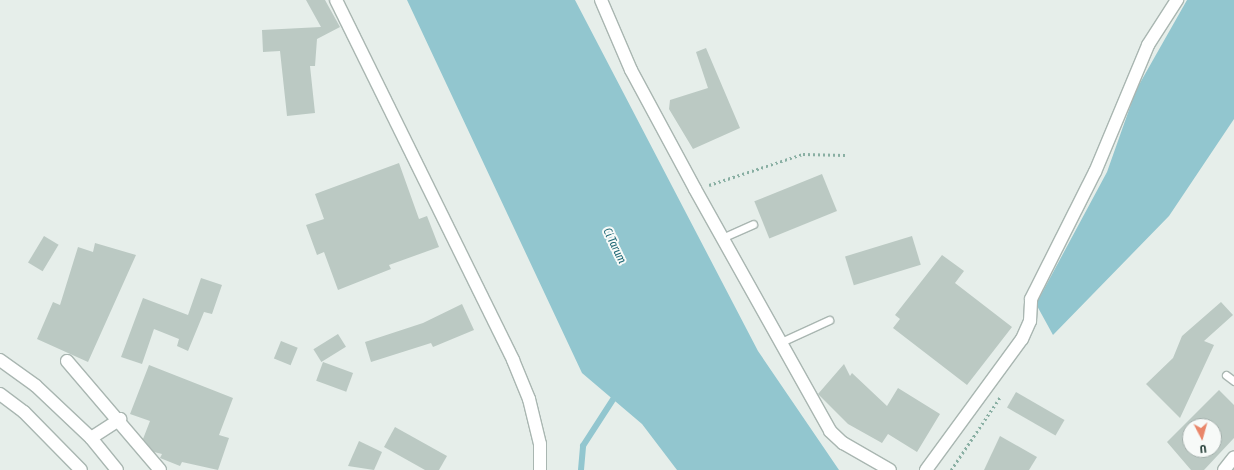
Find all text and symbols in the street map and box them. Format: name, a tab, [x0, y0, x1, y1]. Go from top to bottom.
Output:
water label: Ci Tarum	[599, 226, 629, 266]
north arrow	[1182, 418, 1222, 458]
text: U	[1199, 443, 1207, 455]

